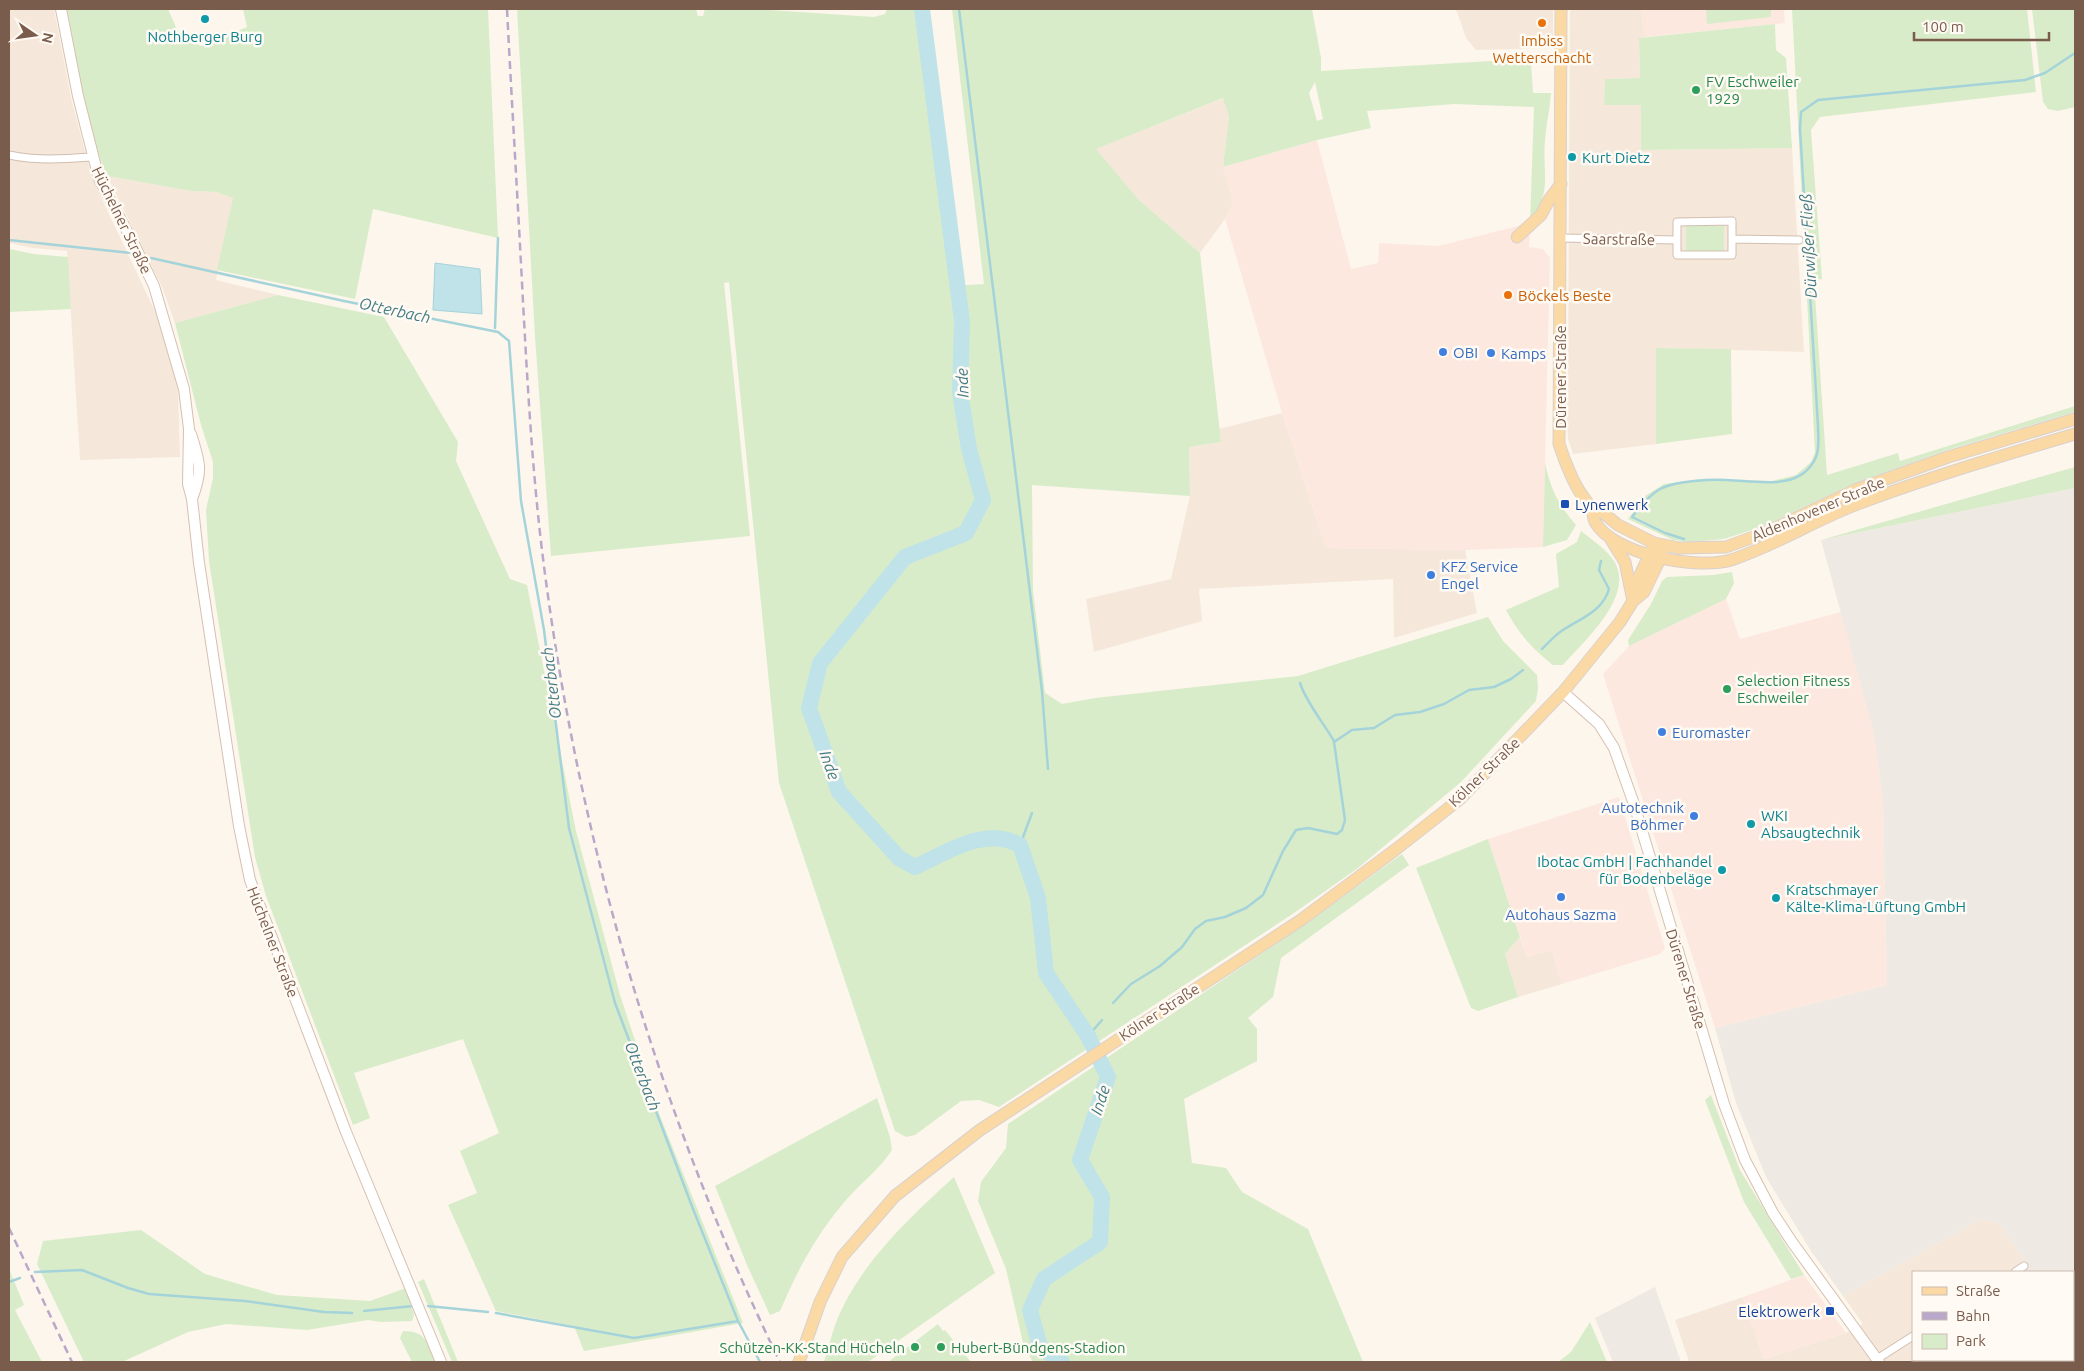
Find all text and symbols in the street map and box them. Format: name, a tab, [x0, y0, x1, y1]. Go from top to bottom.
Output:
north arrow	[10, 10, 60, 60]
scale bar	[1914, 10, 2049, 42]
marker: Nothberger Burg	[199, 13, 211, 25]
marker: Imbiss Wetterschacht	[1536, 17, 1548, 29]
text: 100 m	[1922, 18, 1964, 35]
place label: Nothberger Burg	[147, 28, 263, 45]
text: N	[39, 31, 57, 45]
place label: Imbiss Wetterschacht	[1493, 32, 1592, 66]
place label: FV Eschweiler 1929	[1706, 73, 1799, 107]
marker: FV Eschweiler 1929	[1690, 84, 1702, 96]
place label: Kurt Dietz	[1582, 149, 1650, 166]
marker: Kurt Dietz	[1566, 151, 1578, 163]
street label: Hüchelner Straße	[89, 164, 155, 276]
water label: Dürwißer Fließ	[1796, 193, 1820, 299]
street label: Saarstraße	[1583, 230, 1655, 248]
place label: Böckels Beste	[1518, 287, 1611, 304]
marker: Böckels Beste	[1502, 289, 1514, 301]
water label: Otterbach	[358, 294, 432, 326]
street label: Dürener Straße	[1552, 325, 1569, 429]
place label: OBI	[1453, 344, 1478, 361]
place label: Kamps	[1501, 345, 1546, 362]
marker: OBI	[1437, 346, 1449, 358]
marker: Kamps	[1485, 347, 1497, 359]
water label: Inde	[952, 368, 972, 398]
street label: Aldenhovener Straße	[1749, 473, 1887, 545]
place label: Lynenwerk	[1575, 496, 1649, 513]
marker: Lynenwerk	[1559, 498, 1571, 510]
place label: KFZ Service Engel	[1441, 558, 1518, 592]
marker: KFZ Service Engel	[1425, 569, 1437, 581]
water label: Otterbach	[538, 646, 564, 720]
place label: Selection Fitness Eschweiler	[1737, 672, 1850, 706]
marker: Selection Fitness Eschweiler	[1721, 683, 1733, 695]
place label: Euromaster	[1672, 724, 1751, 741]
marker: Euromaster	[1656, 726, 1668, 738]
street label: Kölner Straße	[1445, 734, 1523, 810]
water label: Inde	[816, 748, 844, 782]
place label: Autotechnik Böhmer	[1602, 799, 1684, 833]
place label: WKI Absaugtechnik	[1761, 807, 1861, 841]
marker: Autotechnik Böhmer	[1688, 810, 1700, 822]
marker: WKI Absaugtechnik	[1745, 818, 1757, 830]
place label: Ibotac GmbH | Fachhandel für Bodenbeläge	[1537, 853, 1712, 887]
marker: Ibotac GmbH | Fachhandel für Bodenbeläge	[1716, 864, 1728, 876]
place label: Kratschmayer Kälte-Klima-Lüftung GmbH	[1786, 881, 1966, 915]
street label: Hüchelner Straße	[244, 884, 302, 1000]
marker: Autohaus Sazma	[1555, 891, 1567, 903]
marker: Kratschmayer Kälte-Klima-Lüftung GmbH	[1770, 892, 1782, 904]
place label: Autohaus Sazma	[1506, 906, 1616, 923]
street label: Dürener Straße	[1663, 927, 1709, 1031]
street label: Kölner Straße	[1116, 980, 1202, 1044]
water label: Otterbach	[622, 1039, 664, 1113]
water label: Inde	[1087, 1083, 1113, 1117]
legend	[1912, 1271, 2074, 1361]
text: Straße	[1956, 1282, 2000, 1299]
place label: Elektrowerk	[1738, 1303, 1820, 1320]
marker: Elektrowerk	[1824, 1305, 1836, 1317]
text: Bahn	[1956, 1307, 1990, 1324]
text: Park	[1956, 1332, 1986, 1349]
place label: Schützen-KK-Stand Hücheln	[720, 1339, 905, 1356]
place label: Hubert-Bündgens-Stadion	[951, 1339, 1126, 1356]
marker: Schützen-KK-Stand Hücheln	[909, 1341, 921, 1353]
marker: Hubert-Bündgens-Stadion	[935, 1341, 947, 1353]

